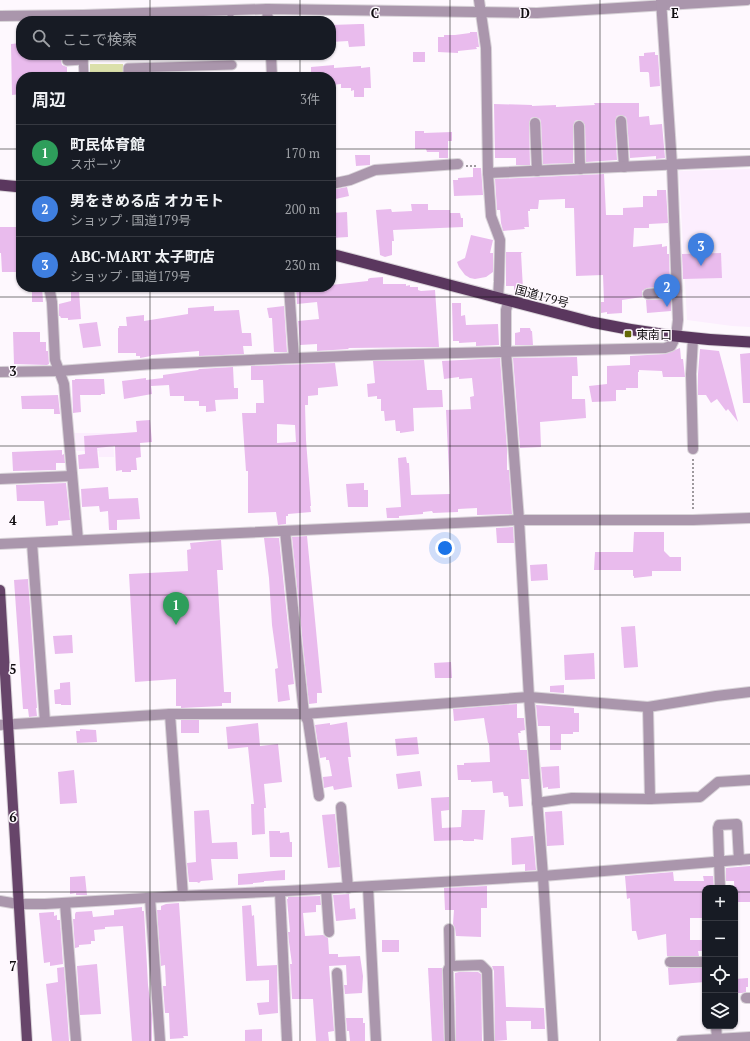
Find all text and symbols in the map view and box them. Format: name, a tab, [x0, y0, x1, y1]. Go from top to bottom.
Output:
text: C	[371, 4, 379, 22]
text: D	[520, 4, 530, 22]
text: E	[671, 4, 679, 22]
search box	[16, 16, 336, 60]
icon: search	[30, 27, 52, 49]
text: ここで検索	[62, 29, 137, 49]
text: 周辺	[32, 88, 66, 111]
text: 3件	[300, 90, 320, 108]
text: 町民体育館	[70, 134, 145, 154]
text: 1	[41, 144, 49, 162]
text: 170 m	[285, 144, 320, 162]
text: スポーツ	[70, 155, 122, 173]
text: 男をきめる店 オカモト	[70, 190, 224, 210]
text: 2	[41, 200, 49, 218]
text: 200 m	[285, 200, 320, 218]
text: ショップ · 国道179号	[70, 211, 191, 229]
pin: 3	[688, 233, 714, 266]
text: ABC-MART 太子町店	[70, 246, 215, 266]
text: 3	[41, 256, 49, 274]
text: 230 m	[285, 256, 320, 274]
text: ショップ · 国道179号	[70, 267, 191, 285]
pin: 2	[654, 274, 680, 307]
street label: 国道179号	[513, 282, 571, 310]
place label: 東南口	[636, 327, 672, 342]
marker: 東南口	[623, 329, 633, 339]
text: 3	[9, 362, 17, 380]
text: 4	[9, 511, 17, 529]
your location	[435, 538, 455, 558]
pin: 1	[163, 592, 189, 625]
text: 5	[9, 660, 17, 678]
text: 6	[9, 808, 17, 826]
map controls	[702, 885, 738, 1029]
button: +	[702, 885, 738, 921]
button: −	[702, 921, 738, 957]
text: 7	[9, 957, 17, 975]
button: locate	[702, 957, 738, 993]
button: layers	[702, 993, 738, 1029]

